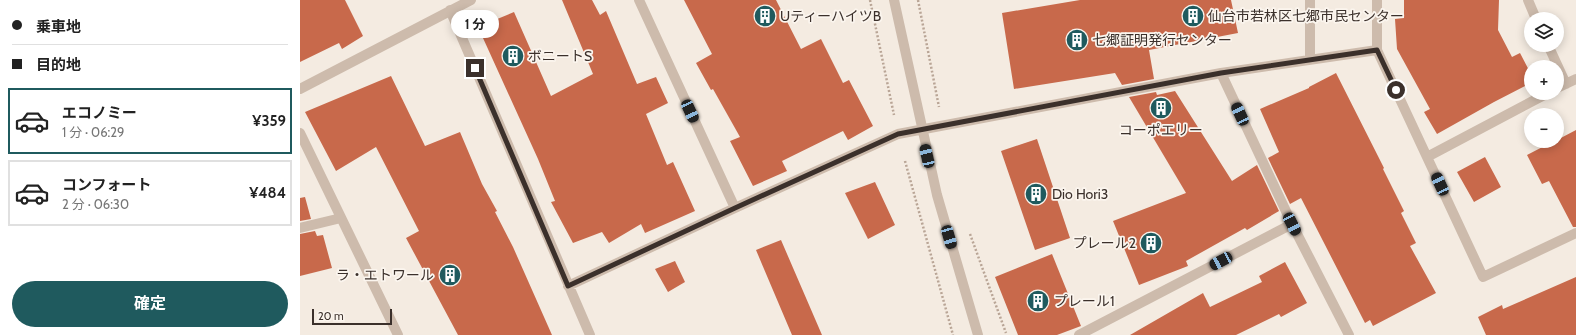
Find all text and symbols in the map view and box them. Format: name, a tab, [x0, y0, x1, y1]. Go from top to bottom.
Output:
building icon: UティーハイツB	[752, 3, 778, 29]
building icon: 仙台市若林区七郷市民センター	[1180, 3, 1206, 29]
place label: UティーハイツB	[780, 7, 881, 25]
place label: 仙台市若林区七郷市民センター	[1208, 7, 1404, 25]
callout: 1 分	[451, 10, 499, 38]
map controls	[1524, 12, 1564, 148]
button: layers	[1524, 12, 1564, 52]
text: 1 分	[465, 16, 485, 32]
text: 乗車地	[36, 18, 81, 36]
building icon: 七郷証明発行センター	[1064, 27, 1090, 53]
place label: 七郷証明発行センター	[1092, 31, 1232, 49]
building icon: ボニートS	[500, 43, 526, 69]
place label: ボニートS	[528, 47, 592, 65]
text: 目的地	[36, 56, 81, 74]
route end	[466, 59, 484, 77]
button: +	[1524, 60, 1564, 100]
route start	[1387, 81, 1405, 99]
building icon: コーポエリー	[1148, 95, 1174, 121]
car	[679, 98, 701, 124]
car	[1229, 101, 1251, 127]
icon: car	[14, 103, 50, 139]
text: エコノミー	[62, 104, 137, 122]
button: −	[1524, 108, 1564, 148]
text: ¥359	[252, 112, 286, 130]
place label: コーポエリー	[1119, 121, 1203, 139]
text: 1 分 · 06:29	[62, 124, 124, 140]
car	[918, 143, 936, 169]
car	[1429, 171, 1451, 197]
icon: car	[14, 175, 50, 211]
text: コンフォート	[62, 176, 152, 194]
building icon: Dio Hori3	[1023, 181, 1049, 207]
text: ¥484	[249, 184, 286, 202]
place label: Dio Hori3	[1052, 185, 1108, 203]
text: 2 分 · 06:30	[62, 196, 129, 212]
car	[1281, 211, 1303, 237]
car	[940, 224, 958, 250]
building icon: プレール2	[1138, 230, 1164, 256]
place label: プレール2	[1073, 234, 1136, 252]
car	[1208, 250, 1234, 272]
building icon: ラ・エトワール	[437, 262, 463, 288]
place label: ラ・エトワール	[336, 266, 434, 284]
button: 確定	[12, 281, 288, 327]
building icon: プレール1	[1025, 288, 1051, 314]
place label: プレール1	[1054, 292, 1115, 310]
scale bar	[312, 307, 392, 326]
text: 20 m	[318, 309, 344, 323]

